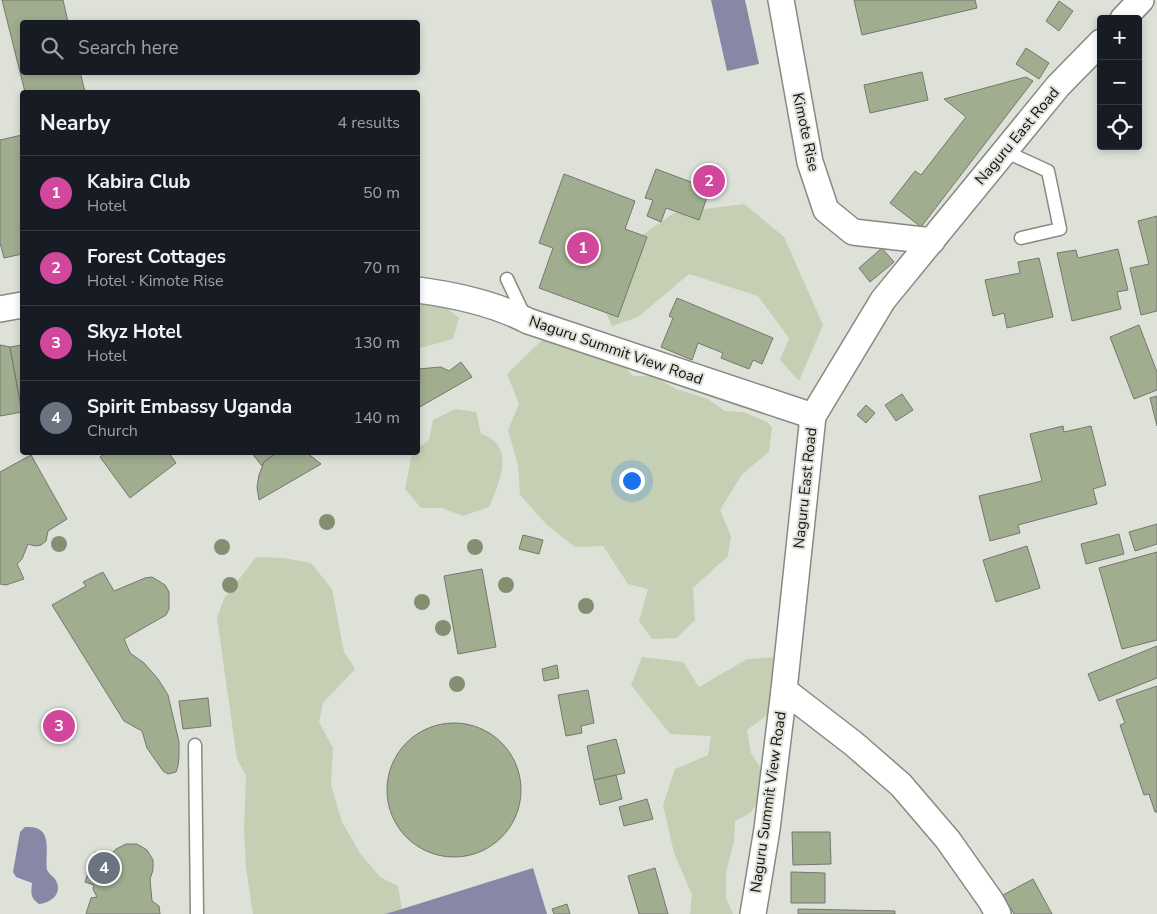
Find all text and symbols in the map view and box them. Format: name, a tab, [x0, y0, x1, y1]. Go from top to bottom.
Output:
map controls	[1097, 15, 1142, 150]
button: +	[1097, 15, 1142, 60]
search box	[20, 20, 420, 75]
icon: search	[38, 34, 66, 62]
text: Search here	[78, 35, 179, 61]
button: −	[1097, 60, 1142, 105]
street label: Naguru East Road	[970, 83, 1064, 189]
street label: Kimote Rise	[788, 91, 824, 173]
button: locate	[1097, 105, 1142, 150]
text: Nearby	[40, 109, 110, 137]
text: 4 results	[338, 112, 400, 134]
pin: 2	[693, 162, 725, 200]
text: Kabira Club	[87, 169, 191, 195]
text: 1	[51, 182, 61, 204]
text: 50 m	[363, 182, 400, 204]
text: Hotel	[87, 195, 127, 217]
pin: 1	[567, 229, 599, 267]
text: Forest Cottages	[87, 244, 226, 270]
text: 2	[51, 257, 61, 279]
text: 70 m	[363, 257, 400, 279]
text: Hotel · Kimote Rise	[87, 270, 224, 292]
street label: Naguru Summit View Road	[526, 311, 706, 389]
text: Skyz Hotel	[87, 319, 182, 345]
text: 3	[51, 332, 61, 354]
text: 130 m	[353, 332, 400, 354]
text: Hotel	[87, 345, 127, 367]
text: Spirit Embassy Uganda	[87, 394, 292, 420]
text: 4	[51, 407, 61, 429]
text: 140 m	[353, 407, 400, 429]
text: Church	[87, 420, 138, 442]
street label: Naguru East Road	[789, 426, 821, 550]
your location	[619, 468, 645, 494]
pin: 3	[43, 707, 75, 745]
street label: Naguru Summit View Road	[745, 710, 791, 894]
pin: 4	[88, 849, 120, 887]

